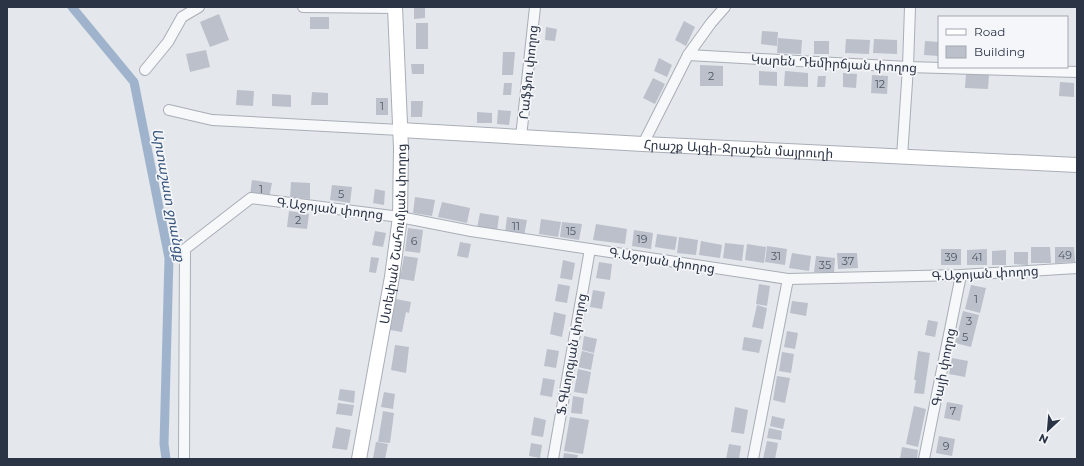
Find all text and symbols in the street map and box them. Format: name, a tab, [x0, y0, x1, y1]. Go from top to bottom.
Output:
legend	[938, 16, 1068, 68]
street label: Րաֆֆու փողոց	[515, 24, 541, 120]
text: Road	[974, 24, 1005, 39]
text: Building	[974, 44, 1025, 59]
street label: Կարեն Դեմիրճյան փողոց	[751, 51, 917, 75]
house number: 2	[708, 69, 714, 83]
house number: 12	[875, 77, 885, 91]
house number: 1	[380, 99, 384, 113]
water label: Արտաշատ ջրանցք	[148, 127, 190, 264]
street label: Հրաշք Այգի-Ջրաշեն մայրուղի	[643, 136, 834, 161]
street label: Ստեփան Շահումյան փողոց	[376, 143, 409, 325]
house number: 1	[259, 182, 263, 196]
house number: 5	[338, 187, 344, 201]
street label: Գ.Աջոյան փողոց	[276, 194, 384, 222]
house number: 2	[295, 213, 301, 227]
house number: 11	[512, 219, 520, 233]
house number: 15	[566, 224, 576, 238]
house number: 19	[637, 232, 648, 246]
house number: 6	[411, 234, 418, 248]
street label: Գ.Աջոյան փողոց	[608, 244, 716, 276]
house number: 49	[1058, 248, 1072, 262]
house number: 31	[771, 249, 781, 263]
house number: 39	[945, 250, 958, 264]
house number: 41	[972, 250, 982, 264]
house number: 37	[842, 254, 854, 268]
house number: 35	[819, 258, 831, 272]
street label: Գ.Աջոյան փողոց	[931, 262, 1039, 284]
street label: Ֆ.Գևորգյան փողոց	[552, 292, 590, 416]
house number: 1	[974, 292, 978, 306]
house number: 3	[966, 314, 972, 328]
street label: Գայի փողոց	[928, 327, 958, 407]
house number: 5	[962, 330, 968, 344]
house number: 7	[950, 404, 956, 418]
north arrow	[1028, 410, 1068, 450]
text: N	[1037, 431, 1051, 447]
house number: 9	[943, 439, 950, 453]

